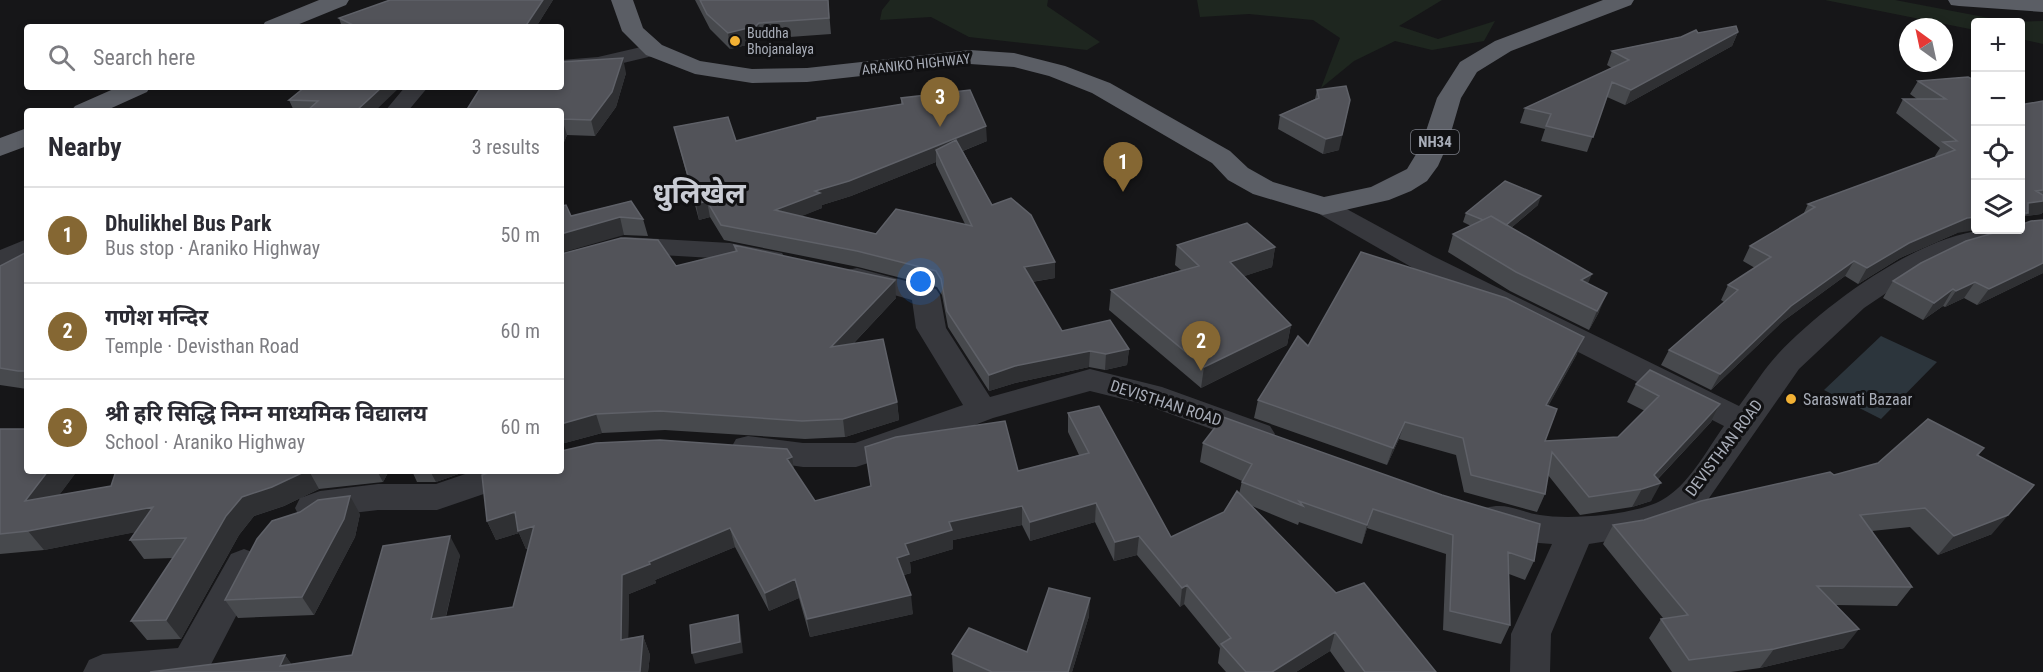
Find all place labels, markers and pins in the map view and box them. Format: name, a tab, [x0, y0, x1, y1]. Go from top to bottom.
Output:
place label: Buddha Bhojanalaya	[747, 25, 814, 57]
marker: Buddha Bhojanalaya	[728, 34, 742, 48]
pin: 3	[920, 78, 960, 127]
pin: 1	[1104, 142, 1142, 192]
pin: 2	[1182, 322, 1220, 371]
place label: Saraswati Bazaar	[1803, 390, 1912, 409]
marker: Saraswati Bazaar	[1784, 392, 1798, 406]

